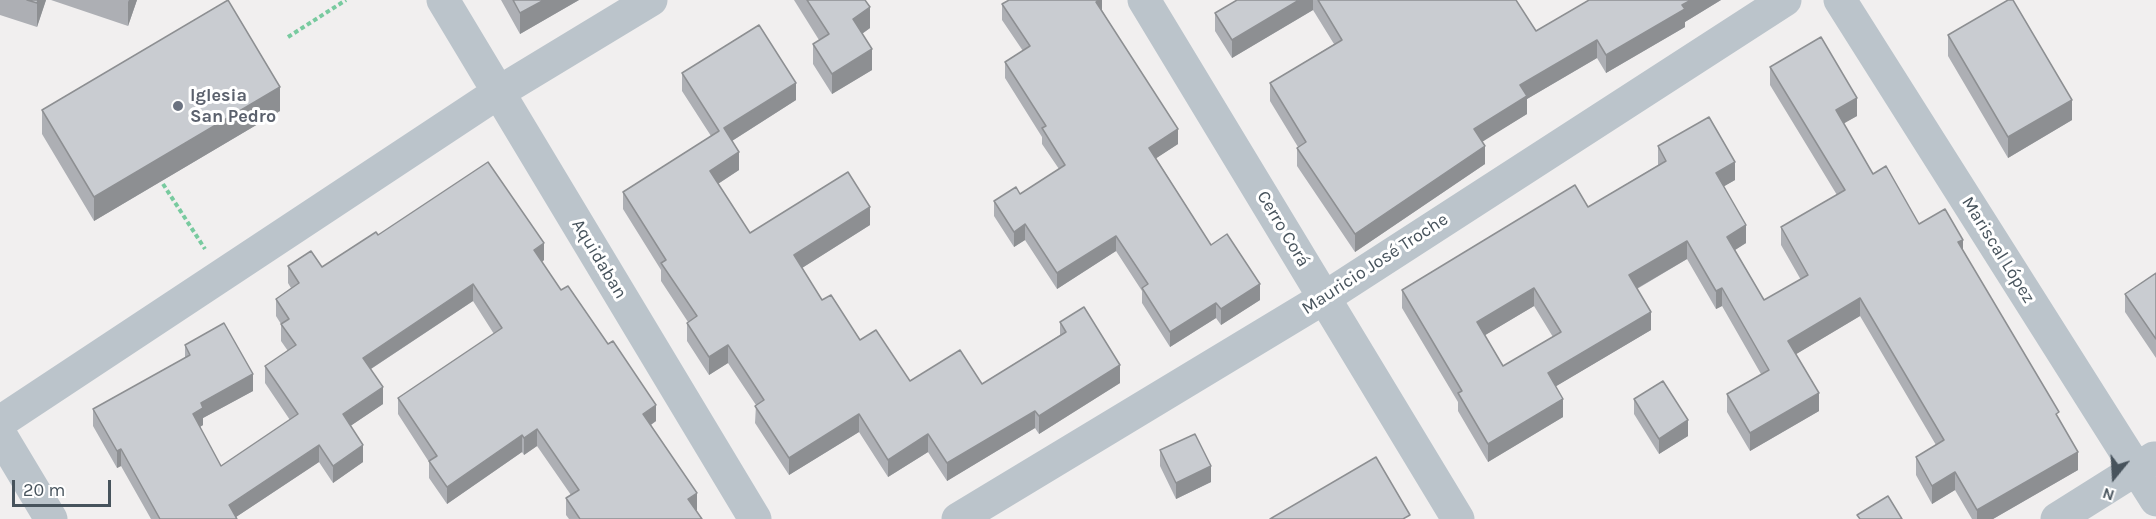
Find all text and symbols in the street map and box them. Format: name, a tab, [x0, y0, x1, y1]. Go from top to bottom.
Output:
place label: Iglesia San Pedro	[190, 85, 276, 128]
marker: Iglesia San Pedro	[171, 99, 185, 113]
street label: Cerro Corá	[1252, 187, 1314, 271]
street label: Mariscal López	[1957, 193, 2039, 307]
street label: Mauricio José Troche	[1298, 209, 1452, 319]
street label: Aquidaban	[567, 215, 631, 303]
north arrow	[2084, 447, 2144, 507]
scale bar	[15, 468, 114, 506]
text: 20 m	[23, 479, 65, 501]
text: N	[2100, 484, 2117, 505]

